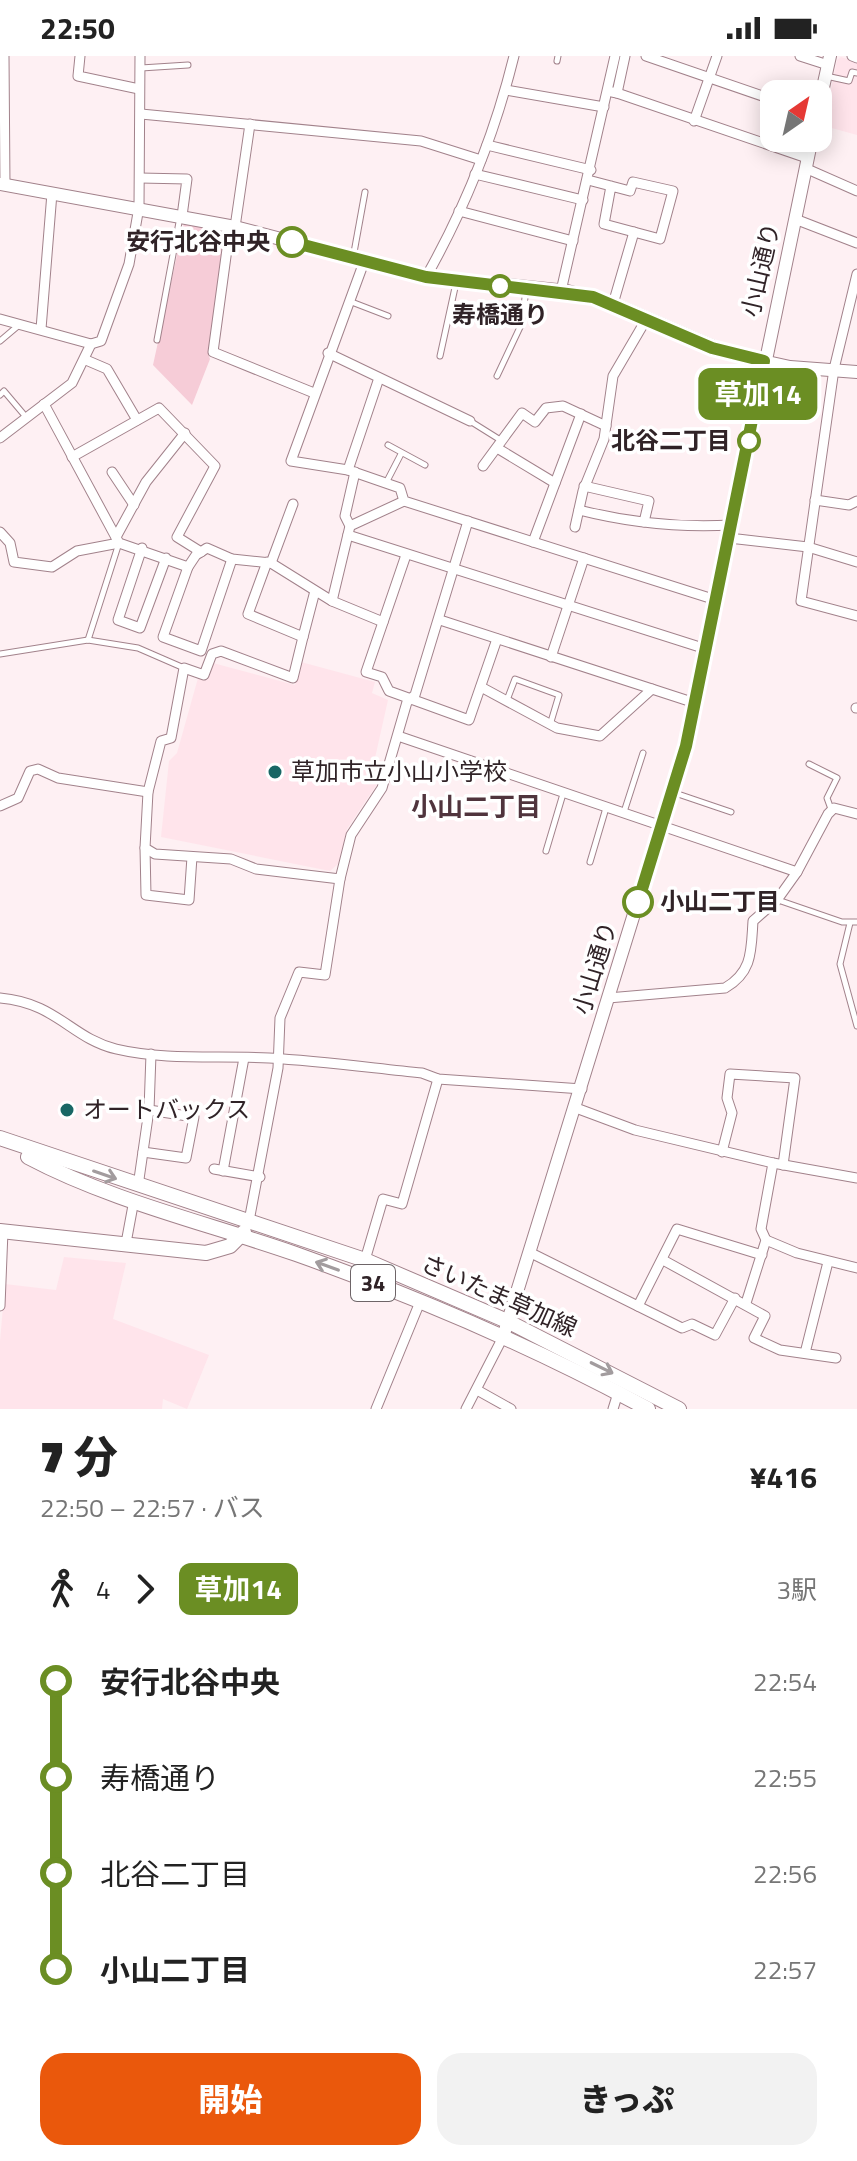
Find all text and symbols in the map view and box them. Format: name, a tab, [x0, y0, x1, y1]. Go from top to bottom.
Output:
text: 22:50	[40, 5, 115, 51]
north arrow	[760, 80, 832, 152]
map controls	[760, 80, 832, 152]
street label: 小山通り	[732, 219, 788, 321]
place label: 安行北谷中央	[126, 223, 270, 259]
marker: 安行北谷中央	[277, 227, 307, 257]
marker: 寿橋通り	[489, 275, 511, 297]
place label: 寿橋通り	[452, 296, 548, 332]
line badge: 草加14	[702, 368, 814, 420]
text: 草加14	[714, 372, 802, 415]
place label: 北谷二丁目	[611, 422, 731, 458]
marker: 北谷二丁目	[738, 430, 760, 452]
place label: 草加市立小山小学校	[291, 753, 507, 789]
marker: 草加市立小山小学校	[266, 763, 284, 781]
district label: 小山二丁目	[411, 787, 541, 826]
place label: 小山二丁目	[660, 883, 780, 919]
marker: 小山二丁目	[623, 887, 653, 917]
street label: 小山通り	[563, 917, 625, 1019]
place label: オートバックス	[83, 1091, 250, 1127]
marker: オートバックス	[58, 1101, 76, 1119]
one-way arrow	[92, 1168, 117, 1183]
street label: さいたま草加線	[416, 1245, 583, 1346]
one-way arrow	[315, 1258, 340, 1272]
road number: 34	[351, 1265, 395, 1301]
one-way arrow	[590, 1360, 614, 1376]
text: 7 分	[40, 1423, 118, 1490]
text: ¥416	[750, 1454, 817, 1500]
text: 22:50 – 22:57 · バス	[40, 1488, 265, 1527]
icon: walk	[40, 1567, 84, 1611]
icon: forward	[123, 1567, 167, 1611]
text: 草加14	[195, 1567, 282, 1610]
text: 4	[96, 1570, 111, 1609]
text: 3駅	[776, 1570, 817, 1609]
text: 安行北谷中央	[100, 1659, 280, 1705]
text: 22:54	[753, 1662, 817, 1701]
text: 寿橋通り	[100, 1755, 220, 1801]
text: 22:55	[753, 1758, 817, 1797]
text: 北谷二丁目	[100, 1851, 250, 1897]
text: 22:56	[753, 1854, 817, 1893]
text: 小山二丁目	[100, 1947, 250, 1993]
text: 22:57	[753, 1950, 817, 1989]
button: 開始	[40, 2053, 421, 2145]
button: きっぷ	[437, 2053, 817, 2145]

